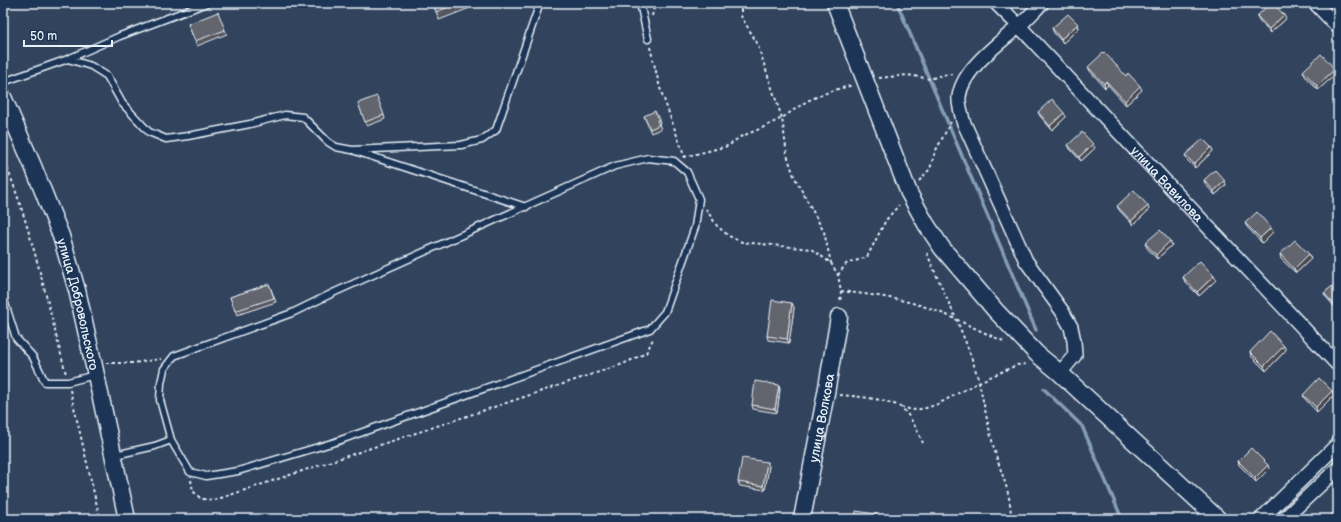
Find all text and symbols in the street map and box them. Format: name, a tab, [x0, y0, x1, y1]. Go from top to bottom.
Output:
scale bar	[24, 22, 112, 48]
text: 50 m	[30, 29, 57, 44]
street label: улица Вавилова	[1127, 143, 1206, 226]
street label: улица Добровольского	[53, 236, 102, 372]
street label: улица Волкова	[806, 372, 838, 464]

